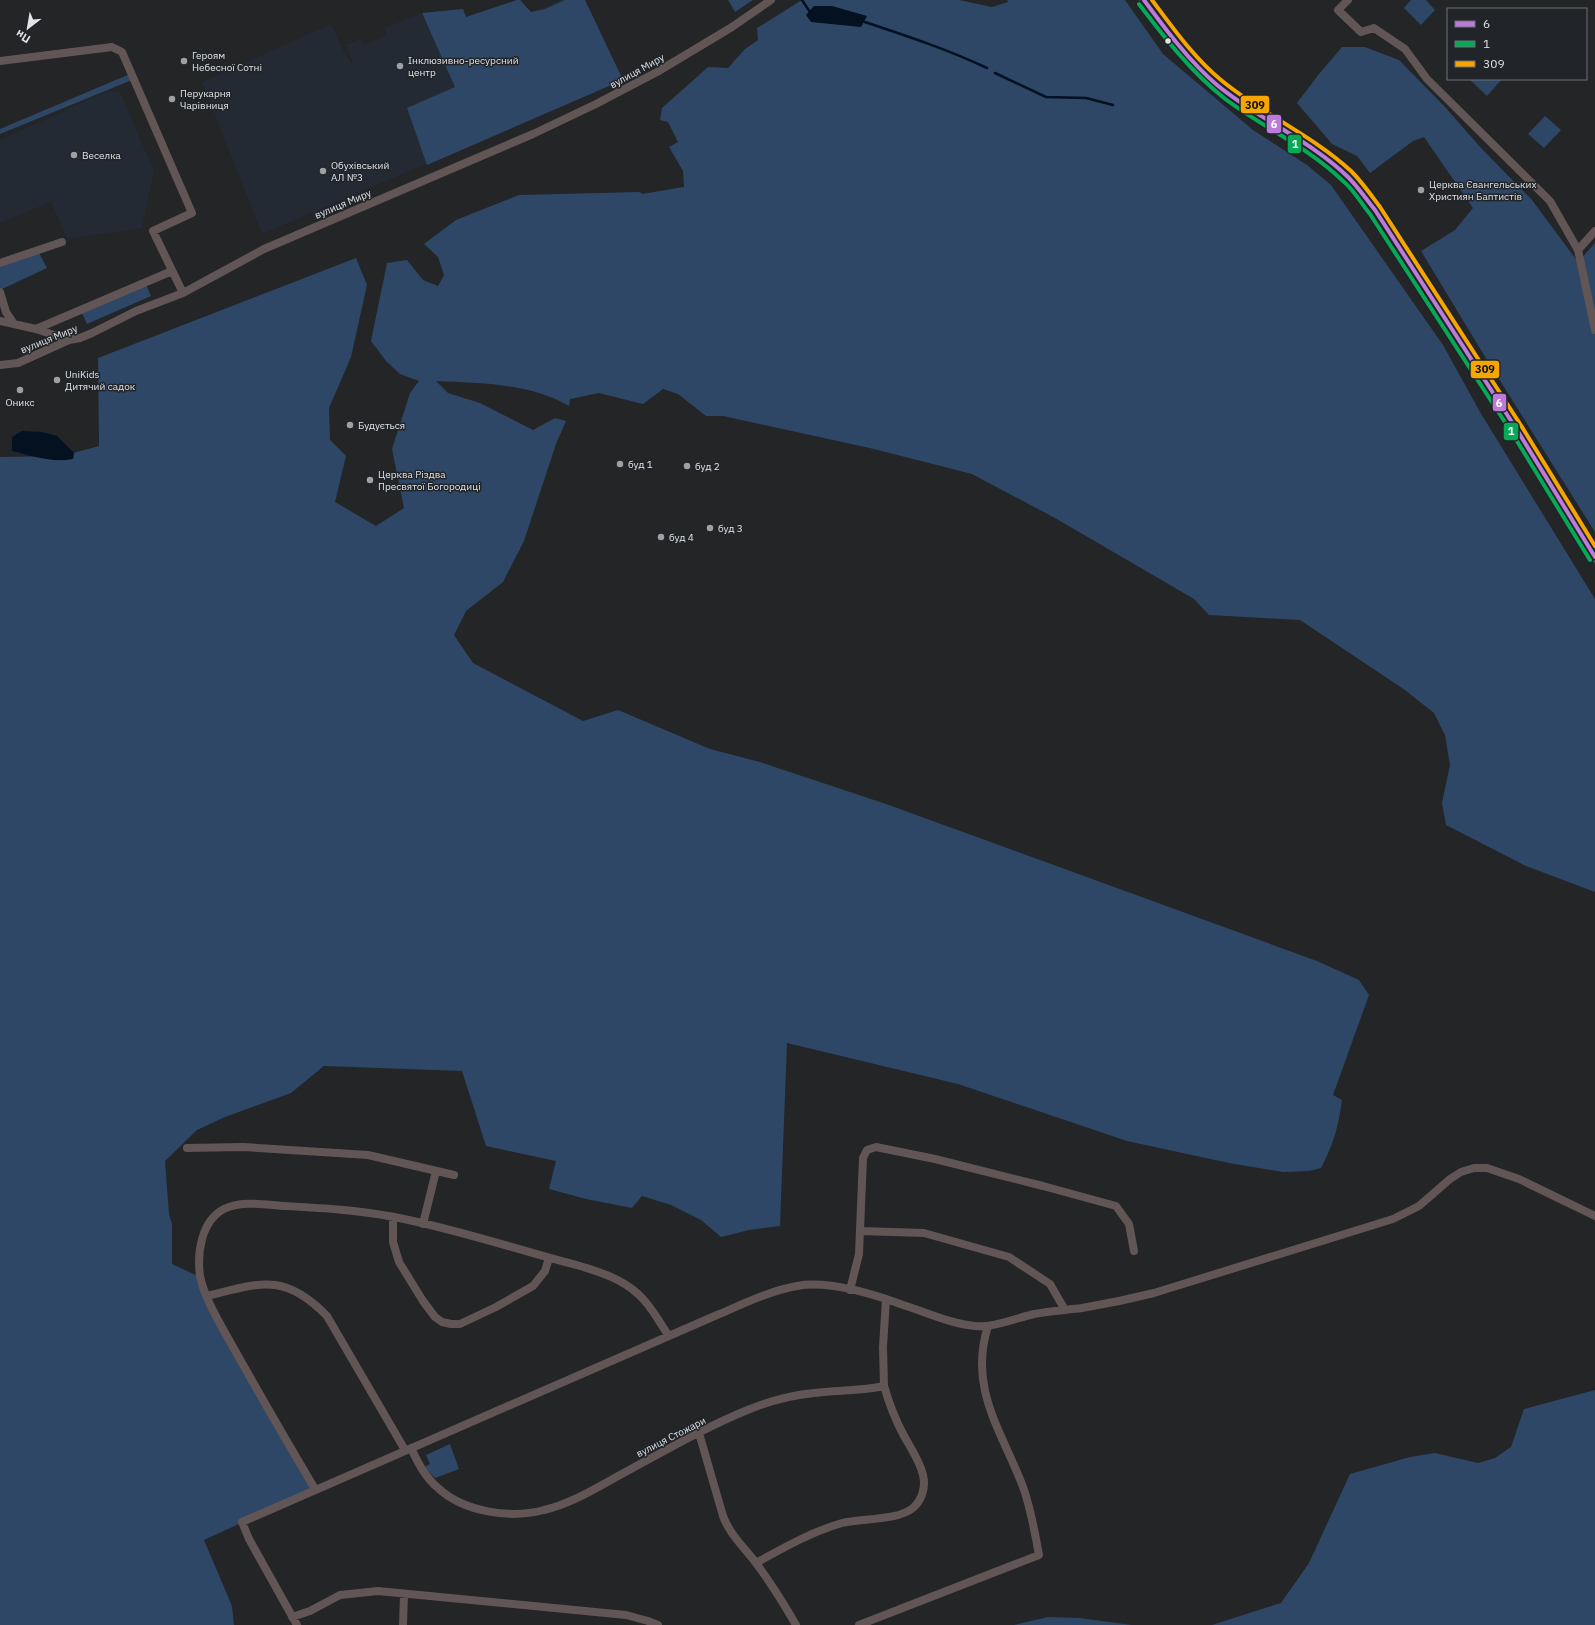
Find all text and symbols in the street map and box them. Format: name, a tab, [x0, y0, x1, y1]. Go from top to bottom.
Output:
north arrow	[8, 8, 48, 48]
legend	[1447, 8, 1587, 80]
text: 6	[1483, 16, 1490, 31]
text: Пн	[13, 27, 33, 46]
unlabelled marker	[1163, 36, 1173, 46]
text: 1	[1483, 36, 1490, 51]
place label: Героям Небесної Сотні	[192, 49, 262, 74]
street label: вулиця Миру	[607, 51, 667, 91]
place label: Інклюзивно-ресурсний центр	[408, 54, 519, 79]
marker: Героям Небесної Сотні	[179, 56, 189, 66]
text: 309	[1483, 56, 1505, 71]
marker: Інклюзивно-ресурсний центр	[395, 61, 405, 71]
place label: Перукарня Чарівниця	[180, 87, 231, 112]
marker: Перукарня Чарівниця	[167, 94, 177, 104]
line badge: 309	[1240, 95, 1270, 114]
text: 309	[1245, 98, 1265, 112]
line badge: 6	[1266, 114, 1282, 134]
text: 6	[1271, 117, 1278, 131]
line badge: 1	[1287, 134, 1302, 154]
text: 1	[1292, 137, 1299, 151]
place label: Веселка	[82, 149, 122, 162]
marker: Веселка	[69, 150, 79, 160]
place label: Обухівський АЛ №3	[331, 159, 389, 184]
marker: Обухівський АЛ №3	[318, 166, 328, 176]
place label: Церква Євангельських Християн Баптистів	[1429, 178, 1537, 203]
marker: Церква Євангельських Християн Баптистів	[1416, 185, 1426, 195]
street label: вулиця Миру	[313, 186, 373, 222]
street label: вулиця Миру	[19, 322, 79, 356]
line badge: 309	[1470, 360, 1500, 379]
text: 309	[1475, 362, 1495, 376]
place label: UniKids Дитячий садок	[65, 368, 136, 393]
marker: UniKids Дитячий садок	[52, 375, 62, 385]
marker: Оникс	[15, 385, 25, 395]
line badge: 6	[1492, 393, 1507, 412]
place label: Оникс	[5, 396, 35, 409]
text: 6	[1496, 396, 1503, 410]
place label: Будується	[358, 419, 405, 432]
marker: Будується	[345, 420, 355, 430]
line badge: 1	[1503, 422, 1519, 441]
text: 1	[1508, 424, 1515, 438]
place label: буд 1	[628, 458, 653, 471]
marker: буд 1	[615, 459, 625, 469]
place label: буд 2	[695, 460, 720, 473]
marker: буд 2	[682, 461, 692, 471]
place label: Церква Різдва Пресвятої Богородиці	[378, 468, 481, 493]
marker: Церква Різдва Пресвятої Богородиці	[365, 475, 375, 485]
place label: буд 3	[718, 522, 743, 535]
marker: буд 3	[705, 523, 715, 533]
place label: буд 4	[669, 531, 694, 544]
marker: буд 4	[656, 532, 666, 542]
street label: вулиця Стожари	[634, 1414, 708, 1460]

